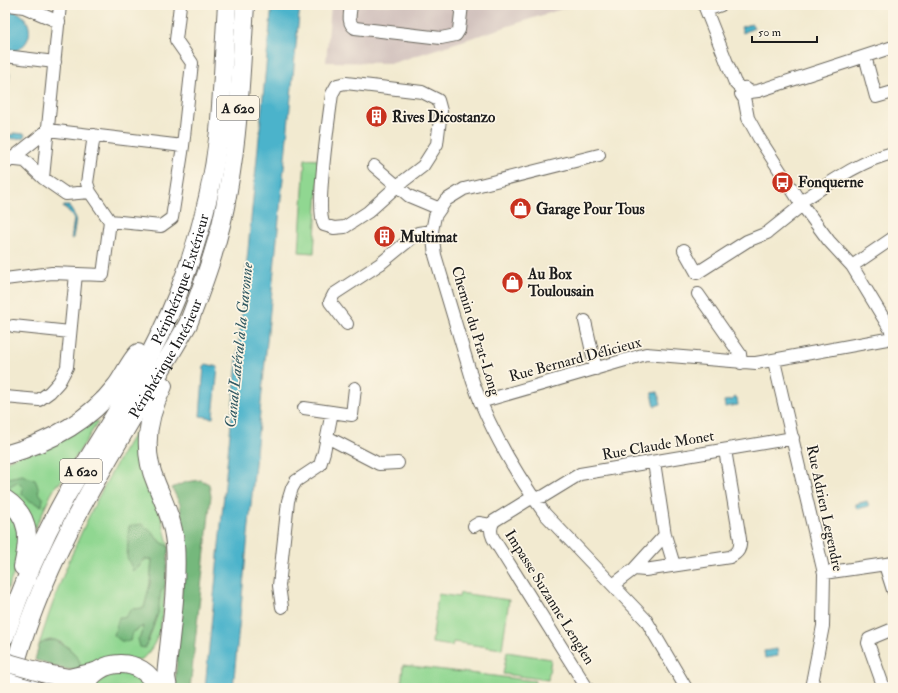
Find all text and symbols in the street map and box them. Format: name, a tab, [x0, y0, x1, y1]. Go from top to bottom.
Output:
scale bar	[752, 18, 817, 44]
text: 50 m	[758, 25, 782, 40]
road number: A 620	[217, 96, 259, 120]
building icon: Rives Dicostanzo	[364, 104, 390, 130]
place label: Rives Dicostanzo	[392, 108, 496, 127]
bus stop icon: Fonquerne	[770, 169, 796, 195]
place label: Fonquerne	[798, 173, 864, 193]
shop icon: Garage Pour Tous	[507, 196, 533, 222]
place label: Garage Pour Tous	[536, 200, 645, 220]
street label: Périphérique Extérieur	[147, 211, 214, 348]
building icon: Multimat	[371, 224, 397, 250]
place label: Multimat	[399, 228, 457, 247]
water label: Canal Latéral à la Garonne	[220, 261, 258, 429]
street label: Chemin du Prat-Long	[447, 264, 504, 399]
place label: Au Box Toulousain	[527, 265, 594, 301]
shop icon: Au Box Toulousain	[500, 270, 526, 296]
street label: Périphérique Intérieur	[125, 296, 207, 422]
street label: Rue Bernard Délicieux	[507, 333, 644, 386]
street label: Rue Claude Monet	[600, 426, 716, 465]
street label: Rue Adrien Legendre	[802, 443, 847, 573]
road number: A 620	[60, 459, 102, 483]
street label: Impasse Suzanne Lenglen	[499, 526, 599, 669]

